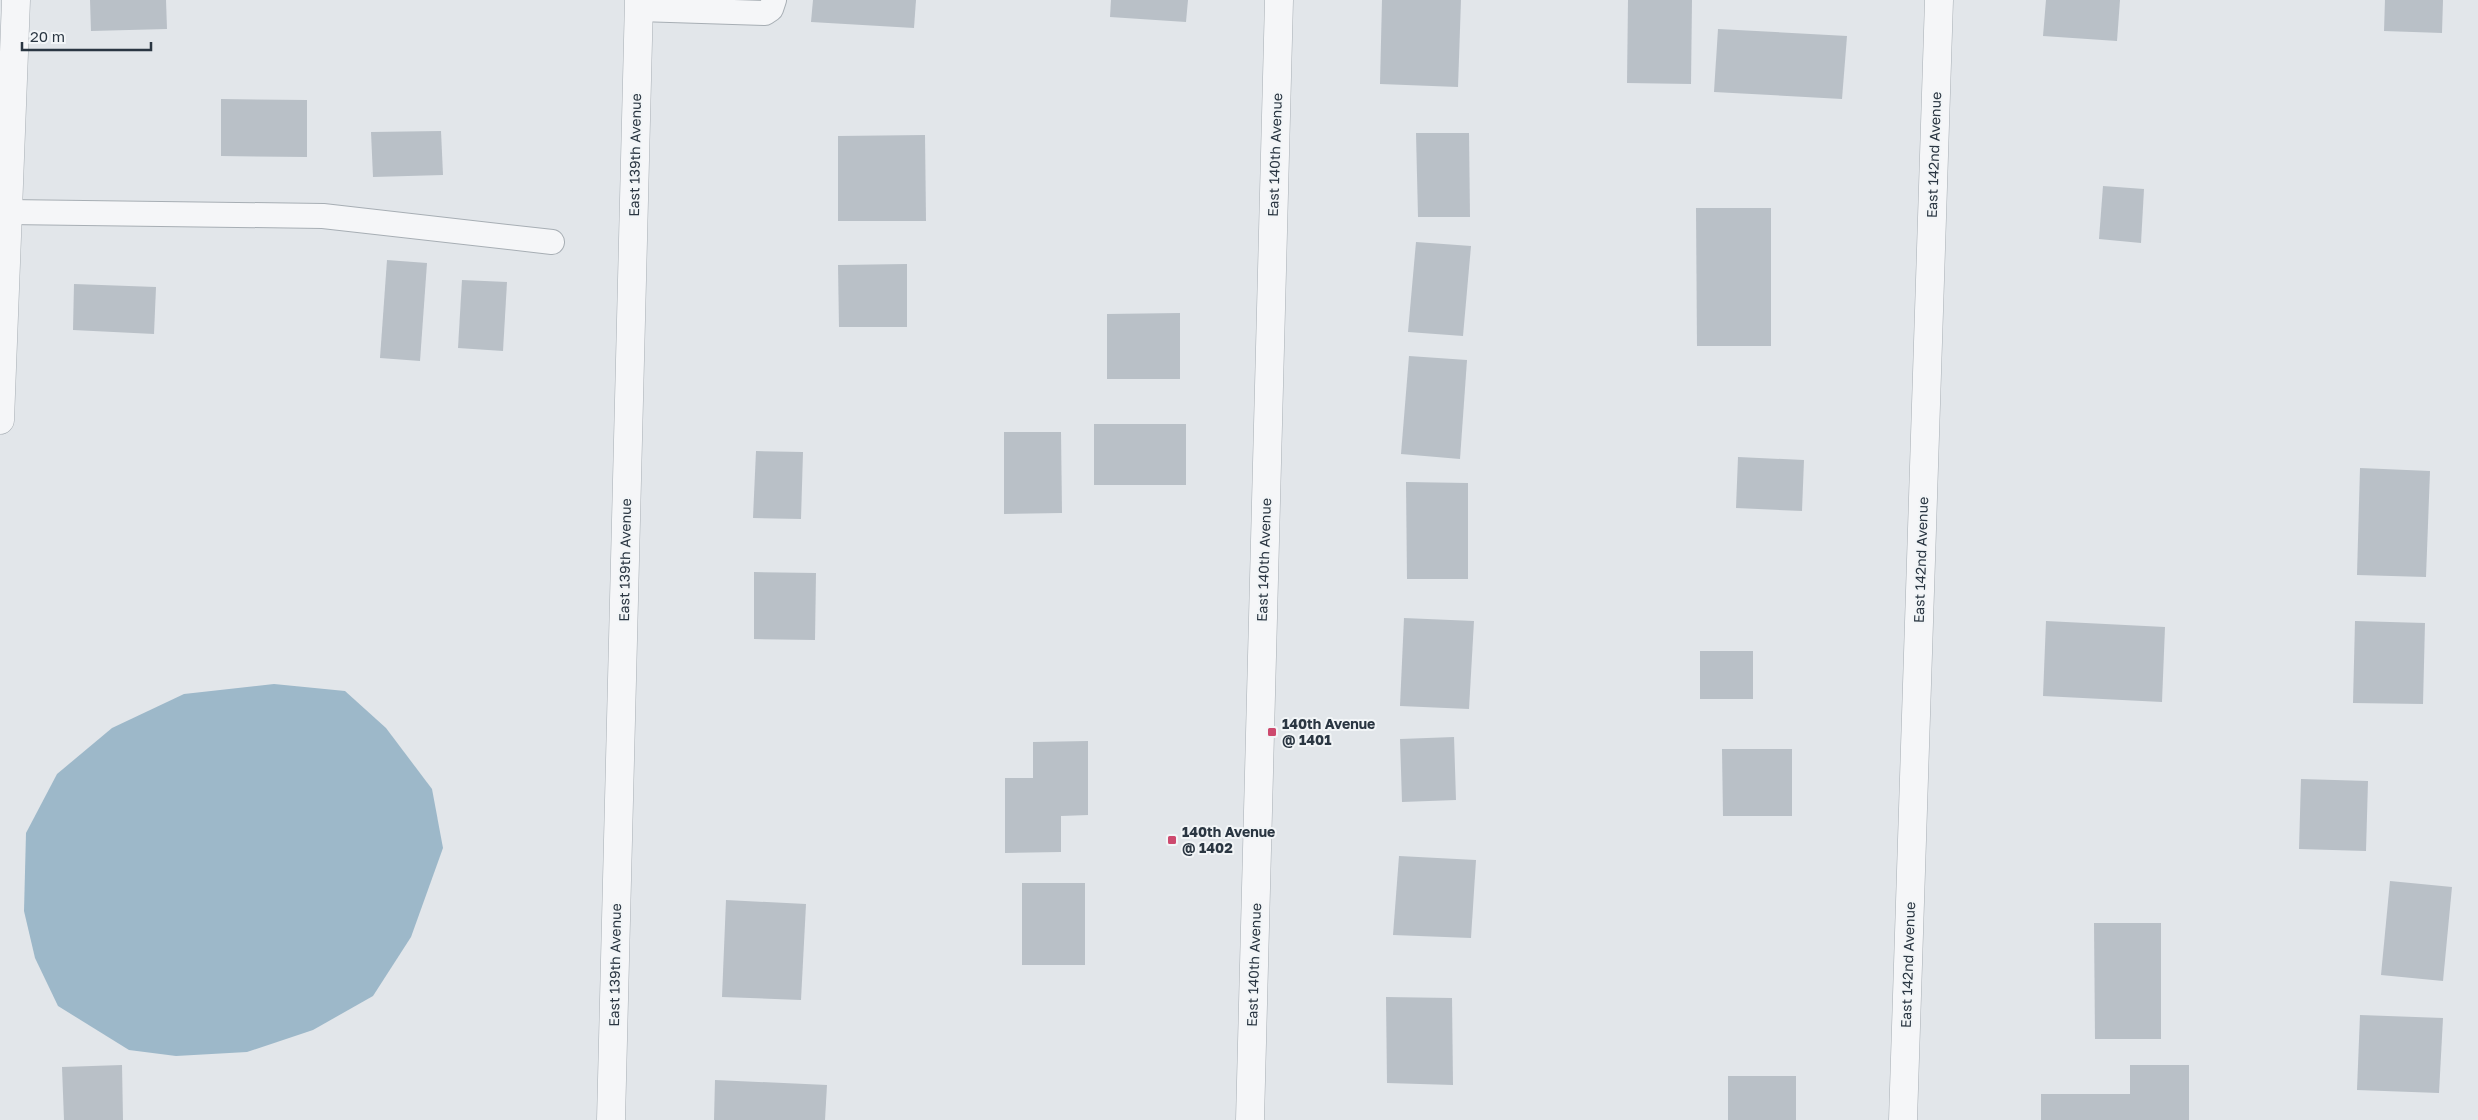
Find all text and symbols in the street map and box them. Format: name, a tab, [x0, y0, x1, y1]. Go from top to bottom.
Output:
scale bar	[22, 20, 151, 52]
text: 20 m	[30, 27, 65, 45]
street label: East 142nd Avenue	[1923, 92, 1944, 218]
street label: East 139th Avenue	[625, 93, 644, 217]
street label: East 140th Avenue	[1264, 93, 1285, 217]
street label: East 142nd Avenue	[1910, 497, 1931, 623]
street label: East 139th Avenue	[615, 498, 634, 622]
street label: East 140th Avenue	[1253, 498, 1274, 622]
place label: 140th Avenue @ 1401	[1282, 715, 1375, 748]
marker: 140th Avenue @ 1401	[1266, 726, 1278, 738]
place label: 140th Avenue @ 1402	[1182, 823, 1275, 856]
marker: 140th Avenue @ 1402	[1166, 834, 1178, 846]
street label: East 142nd Avenue	[1897, 902, 1918, 1028]
street label: East 139th Avenue	[605, 903, 624, 1027]
street label: East 140th Avenue	[1243, 903, 1264, 1027]

